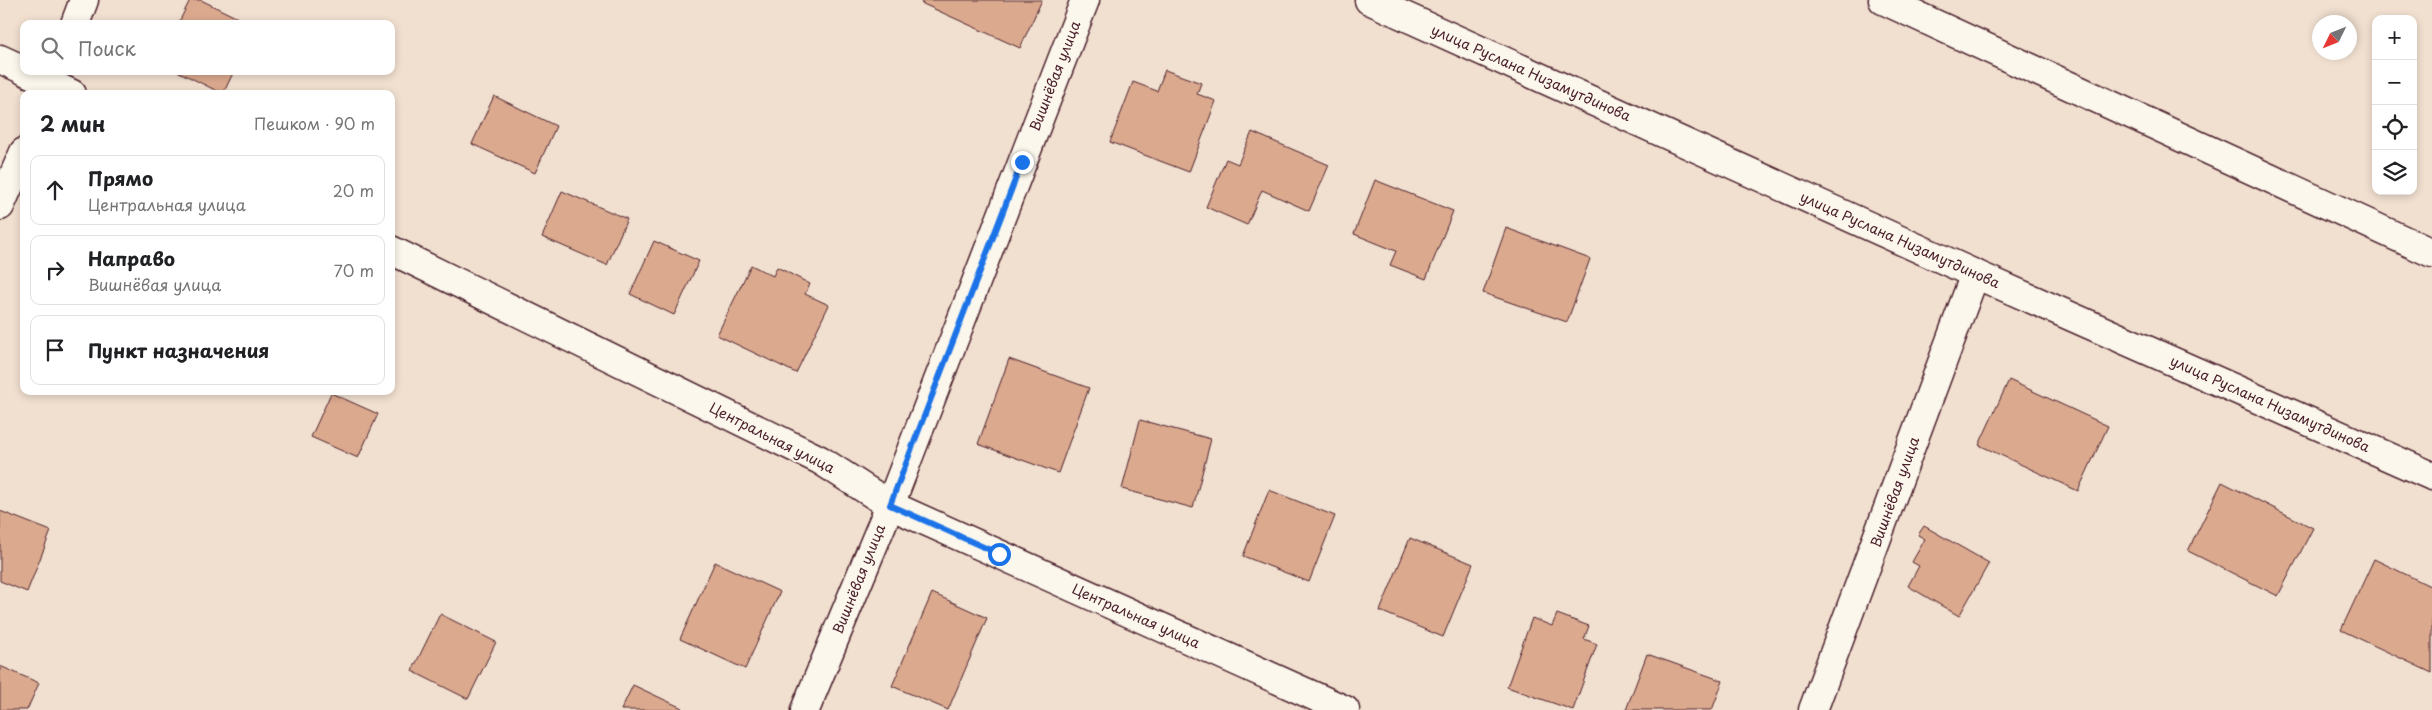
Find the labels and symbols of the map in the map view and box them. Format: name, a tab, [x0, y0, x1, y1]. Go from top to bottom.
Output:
north arrow	[2312, 15, 2357, 60]
street label: Вишнёвая улица	[1024, 17, 1085, 134]
street label: улица Руслана Низамутдинова	[1428, 19, 1635, 126]
route end	[1011, 151, 1034, 174]
street label: улица Руслана Низамутдинова	[1797, 186, 2004, 293]
street label: улица Руслана Низамутдинова	[2167, 350, 2374, 457]
street label: Центральная улица	[706, 397, 839, 478]
street label: Вишнёвая улица	[1865, 433, 1924, 550]
street label: Вишнёвая улица	[827, 521, 890, 637]
route start	[988, 543, 1011, 566]
street label: Центральная улица	[1069, 578, 1204, 653]

